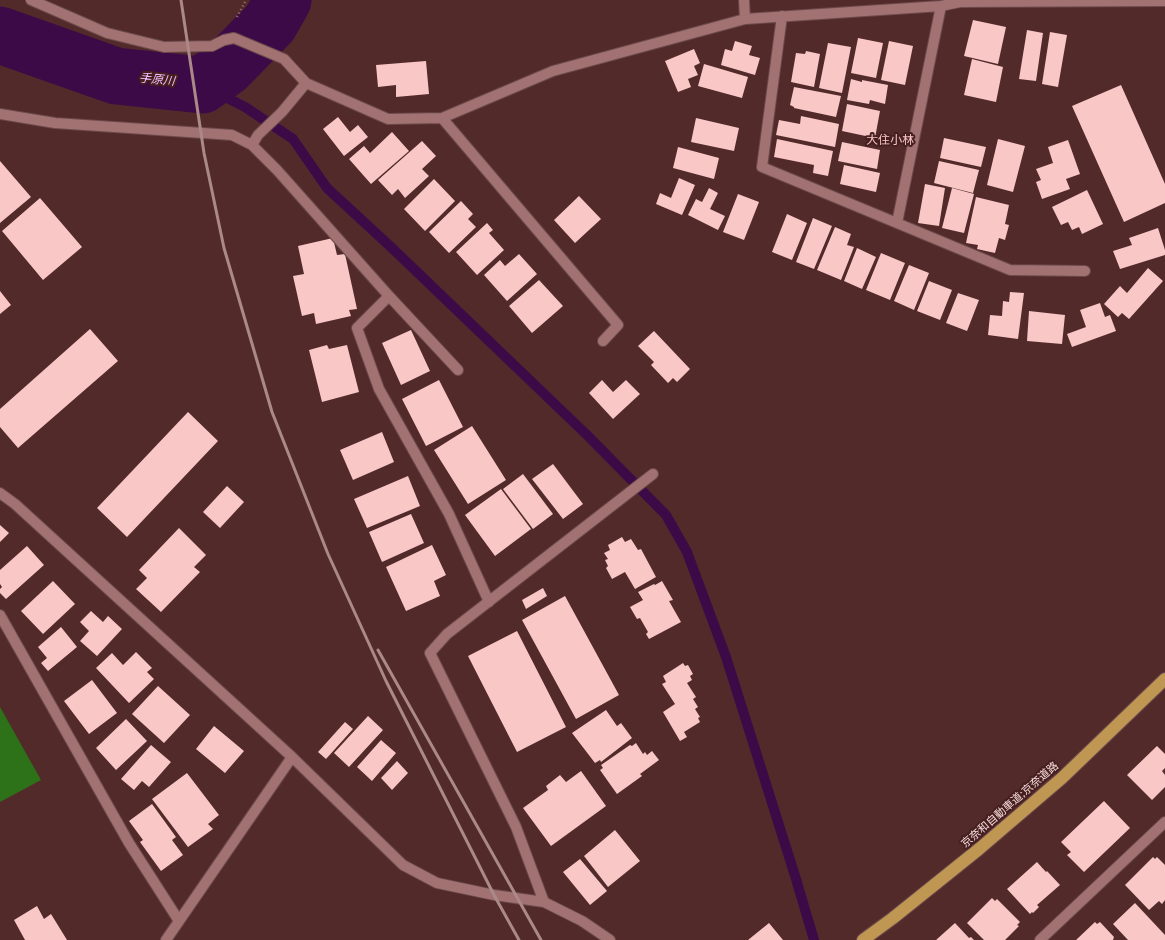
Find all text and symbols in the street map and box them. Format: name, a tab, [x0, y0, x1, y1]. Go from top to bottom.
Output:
water label: 手原川	[138, 71, 176, 89]
district label: 大住小林	[866, 134, 914, 148]
street label: 京奈和自動車道;京奈道路	[959, 759, 1061, 851]

